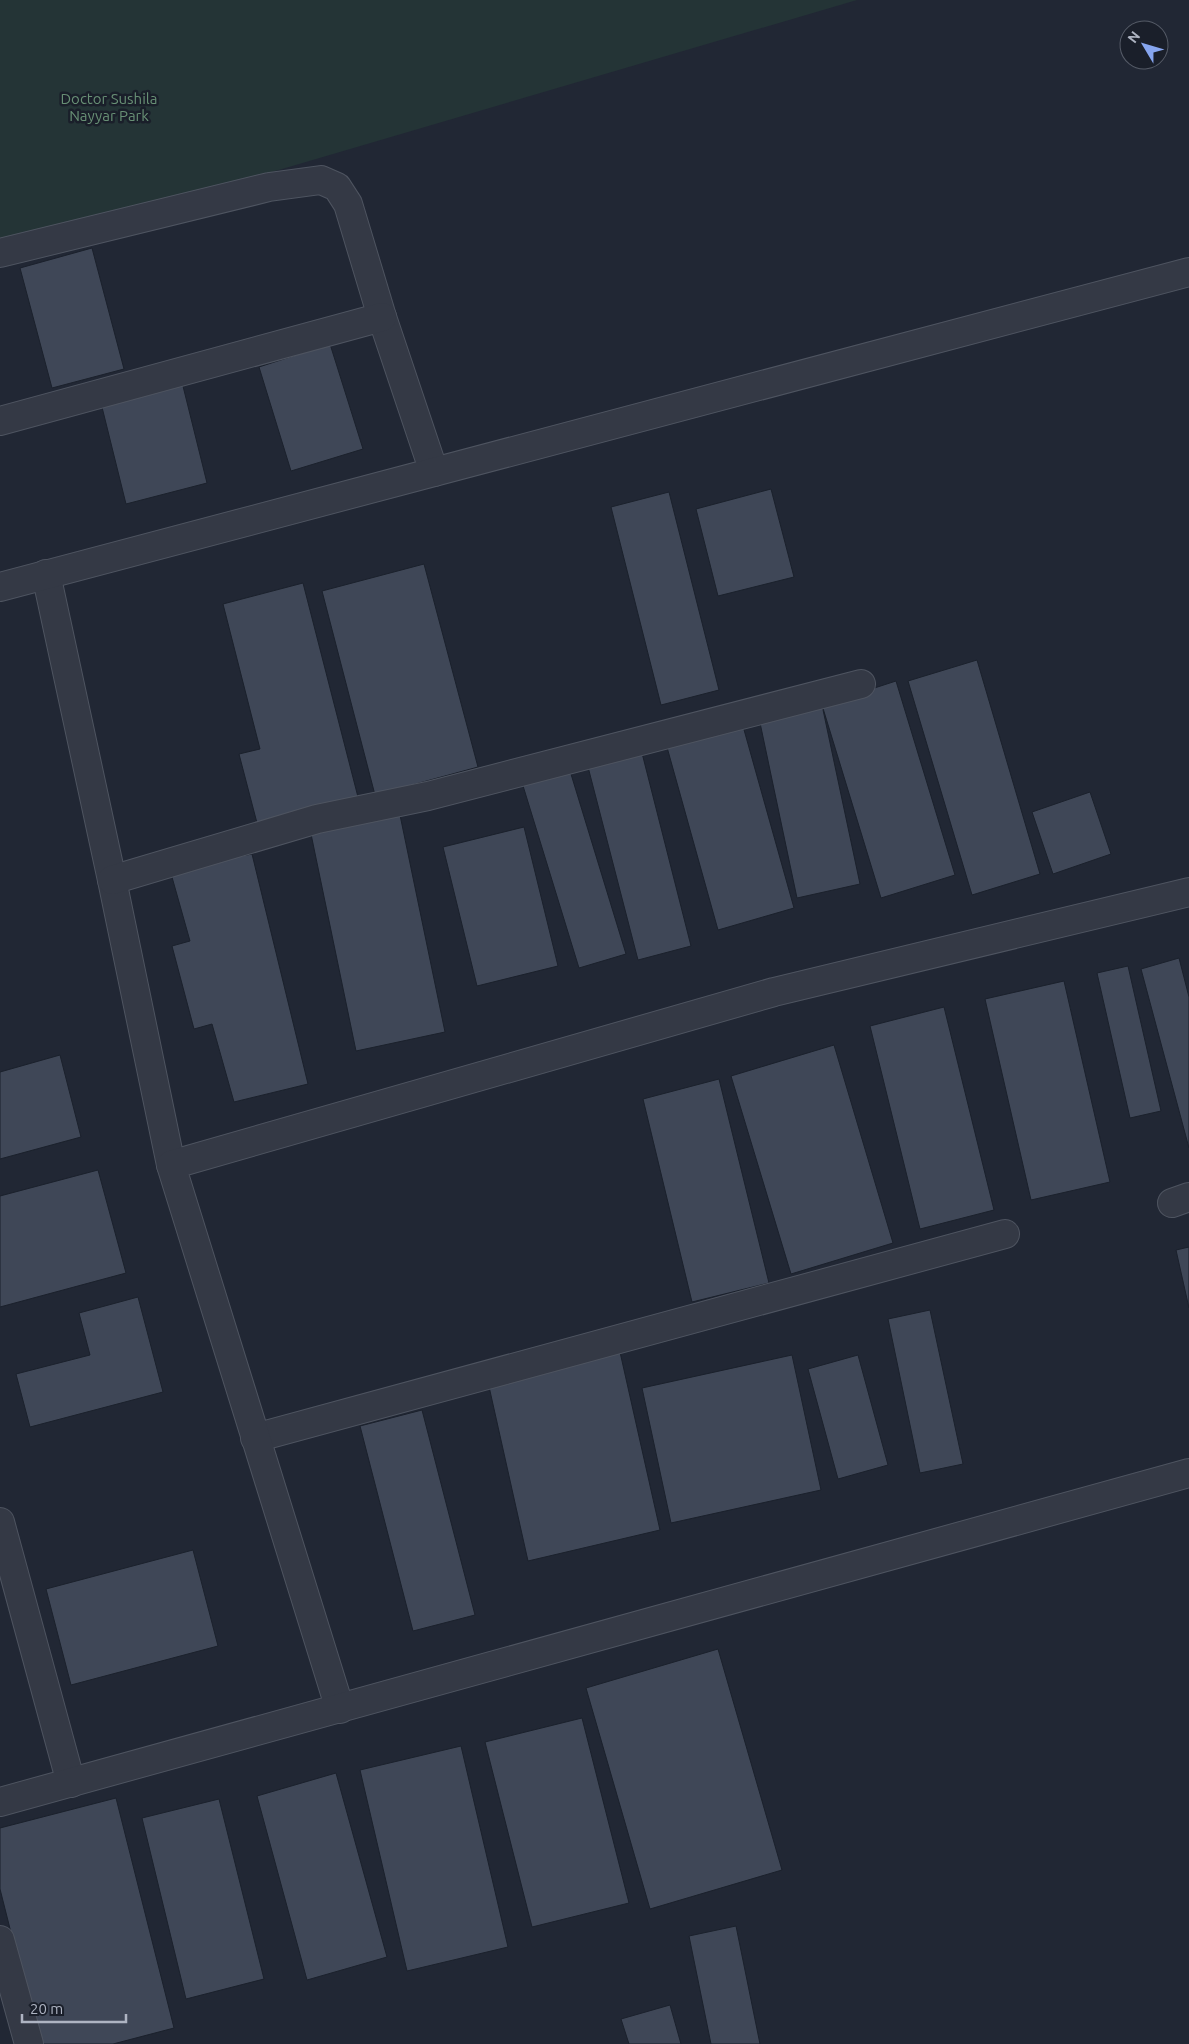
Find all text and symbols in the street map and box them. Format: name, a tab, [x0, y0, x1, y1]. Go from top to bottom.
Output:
north arrow	[1119, 20, 1169, 70]
text: N	[1124, 28, 1143, 46]
park label: Doctor Sushila Nayyar Park	[61, 90, 157, 124]
scale bar	[22, 1992, 126, 2024]
text: 20 m	[30, 2000, 63, 2017]

